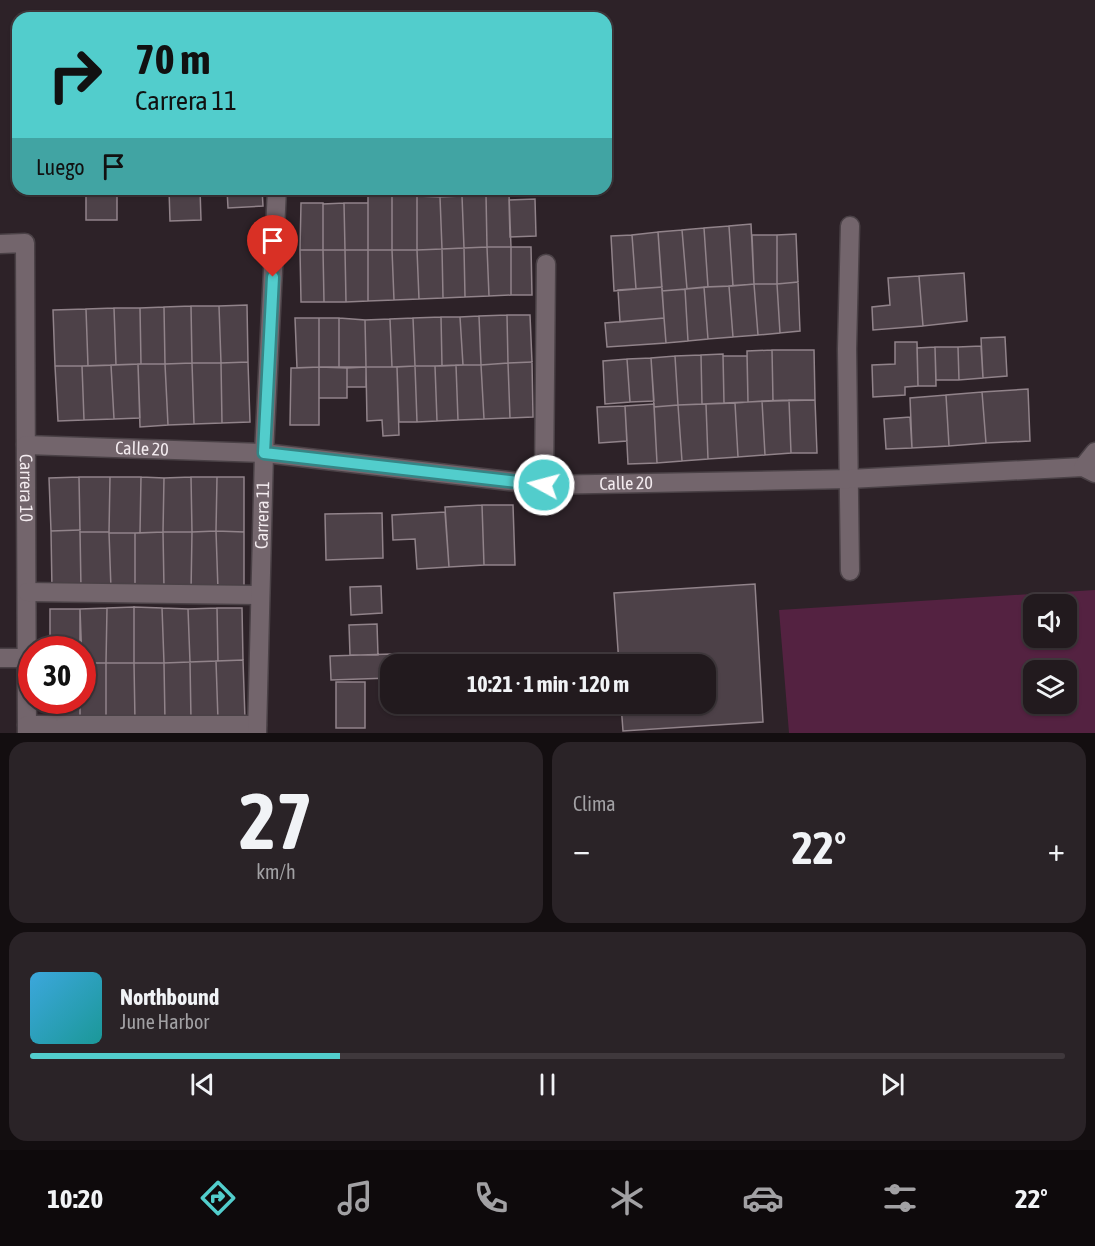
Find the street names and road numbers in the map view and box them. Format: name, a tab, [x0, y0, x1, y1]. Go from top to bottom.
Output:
street label: Calle 20	[115, 437, 169, 460]
street label: Carrera 10	[16, 454, 37, 522]
street label: Calle 20	[599, 472, 653, 494]
street label: Carrera 11	[251, 481, 273, 549]

